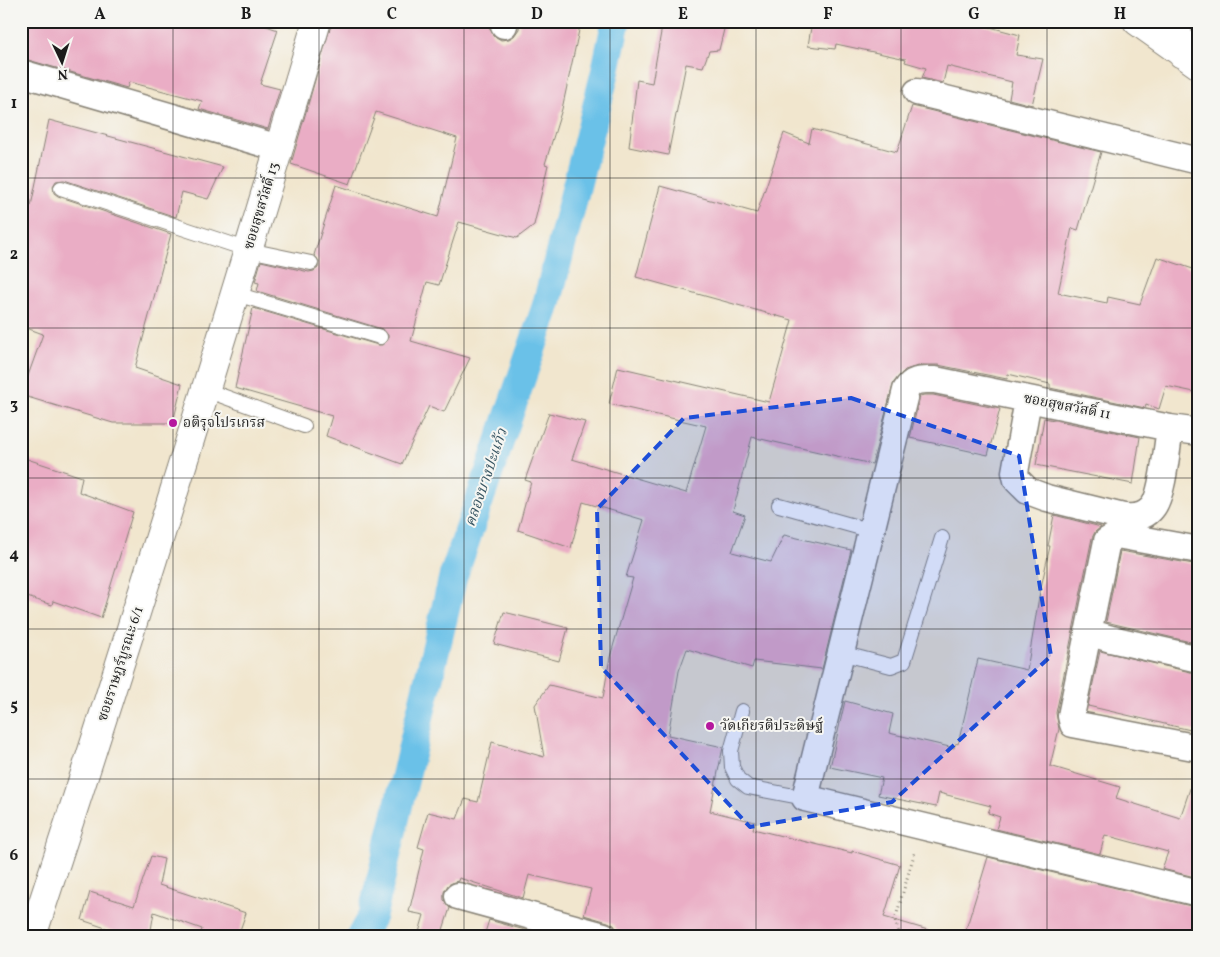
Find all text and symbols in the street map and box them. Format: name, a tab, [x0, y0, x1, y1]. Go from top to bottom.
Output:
text: A	[94, 4, 106, 26]
text: B	[241, 4, 252, 26]
text: C	[387, 4, 397, 26]
text: D	[531, 4, 543, 26]
text: E	[678, 4, 688, 26]
text: F	[823, 4, 833, 26]
text: G	[968, 4, 980, 26]
text: H	[1114, 4, 1126, 26]
north arrow	[38, 38, 88, 88]
text: N	[57, 64, 69, 83]
text: 1	[11, 93, 17, 115]
street label: ซอยสุขสวัสดิ์ 13	[238, 160, 284, 252]
text: 2	[10, 244, 18, 266]
street label: ซอยสุขสวัสดิ์ 11	[1022, 388, 1113, 425]
text: 3	[10, 394, 18, 416]
place label: อติรุจโปรเกรส	[183, 412, 265, 433]
marker: อติรุจโปรเกรส	[167, 417, 179, 429]
water label: คลองบางปะแก้ว	[460, 425, 514, 530]
text: 4	[9, 544, 19, 566]
street label: ซอยราษฎร์บูรณะ 6/1	[93, 604, 149, 724]
text: 5	[10, 695, 18, 717]
place label: วัดเกียรติประดิษฐ์	[720, 716, 823, 736]
marker: วัดเกียรติประดิษฐ์	[704, 720, 716, 732]
text: 6	[10, 845, 19, 867]

